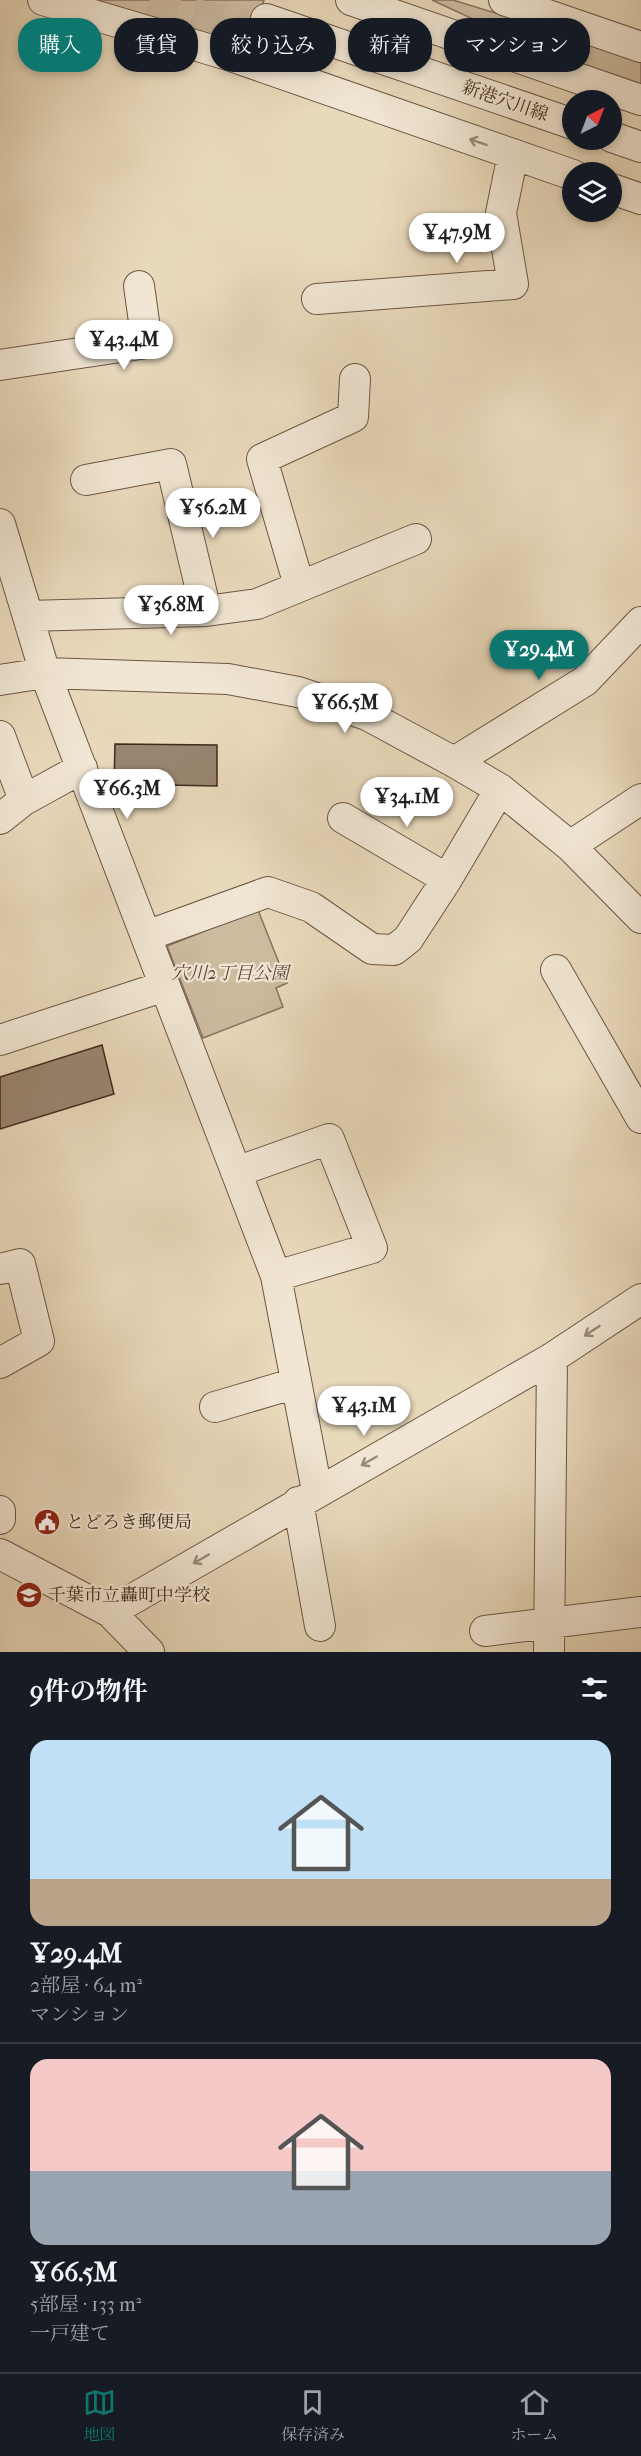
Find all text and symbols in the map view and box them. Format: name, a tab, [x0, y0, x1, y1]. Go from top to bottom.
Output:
chip: 購入	[18, 18, 102, 72]
chip: 賃貸	[114, 18, 198, 72]
chip: 絞り込み	[210, 18, 336, 72]
chip: 新着	[348, 18, 432, 72]
chip: マンション	[444, 18, 590, 72]
street label: 新港穴川線	[459, 76, 551, 126]
north arrow	[562, 90, 622, 150]
map controls	[562, 90, 622, 222]
one-way arrow	[469, 135, 488, 146]
button: layers	[562, 162, 622, 222]
pin: ¥47.9M	[408, 213, 506, 264]
text: ¥47.9M	[423, 221, 491, 244]
pin: ¥43.4M	[75, 320, 173, 371]
text: ¥43.4M	[89, 328, 159, 351]
pin: ¥56.2M	[164, 488, 262, 539]
text: ¥56.2M	[179, 496, 247, 519]
pin: ¥36.8M	[122, 585, 220, 636]
text: ¥36.8M	[138, 593, 204, 616]
pin: ¥29.4M	[490, 630, 588, 681]
text: ¥29.4M	[504, 638, 574, 661]
pin: ¥66.5M	[296, 683, 394, 734]
text: ¥66.5M	[311, 691, 379, 714]
pin: ¥66.3M	[78, 769, 176, 820]
text: ¥66.3M	[93, 777, 161, 800]
pin: ¥34.1M	[358, 777, 456, 828]
text: ¥34.1M	[374, 785, 440, 808]
park label: 穴川2丁目公園	[171, 963, 292, 984]
one-way arrow	[584, 1325, 601, 1337]
pin: ¥43.1M	[315, 1386, 413, 1437]
text: ¥43.1M	[332, 1394, 396, 1417]
one-way arrow	[361, 1456, 379, 1467]
public building icon: とどろき郵便局	[32, 1507, 62, 1537]
place label: とどろき郵便局	[66, 1512, 192, 1533]
one-way arrow	[192, 1553, 209, 1565]
school or university icon: 千葉市立轟町中学校	[14, 1580, 44, 1610]
place label: 千葉市立轟町中学校	[48, 1585, 210, 1606]
icon: filters	[578, 1672, 611, 1705]
text: 9件の物件	[30, 1676, 148, 1707]
icon: home	[267, 1779, 375, 1887]
text: ¥29.4M	[30, 1938, 122, 1969]
text: 2部屋 · 64 m²	[30, 1974, 142, 1997]
text: マンション	[30, 2003, 129, 2026]
icon: home	[267, 2098, 375, 2206]
text: ¥66.5M	[30, 2257, 117, 2288]
text: 5部屋 · 133 m²	[30, 2293, 141, 2316]
text: 一戸建て	[30, 2322, 110, 2345]
tab: 地図	[83, 2386, 116, 2445]
tab: 保存済み	[281, 2386, 345, 2445]
tab: ホーム	[510, 2386, 558, 2445]

